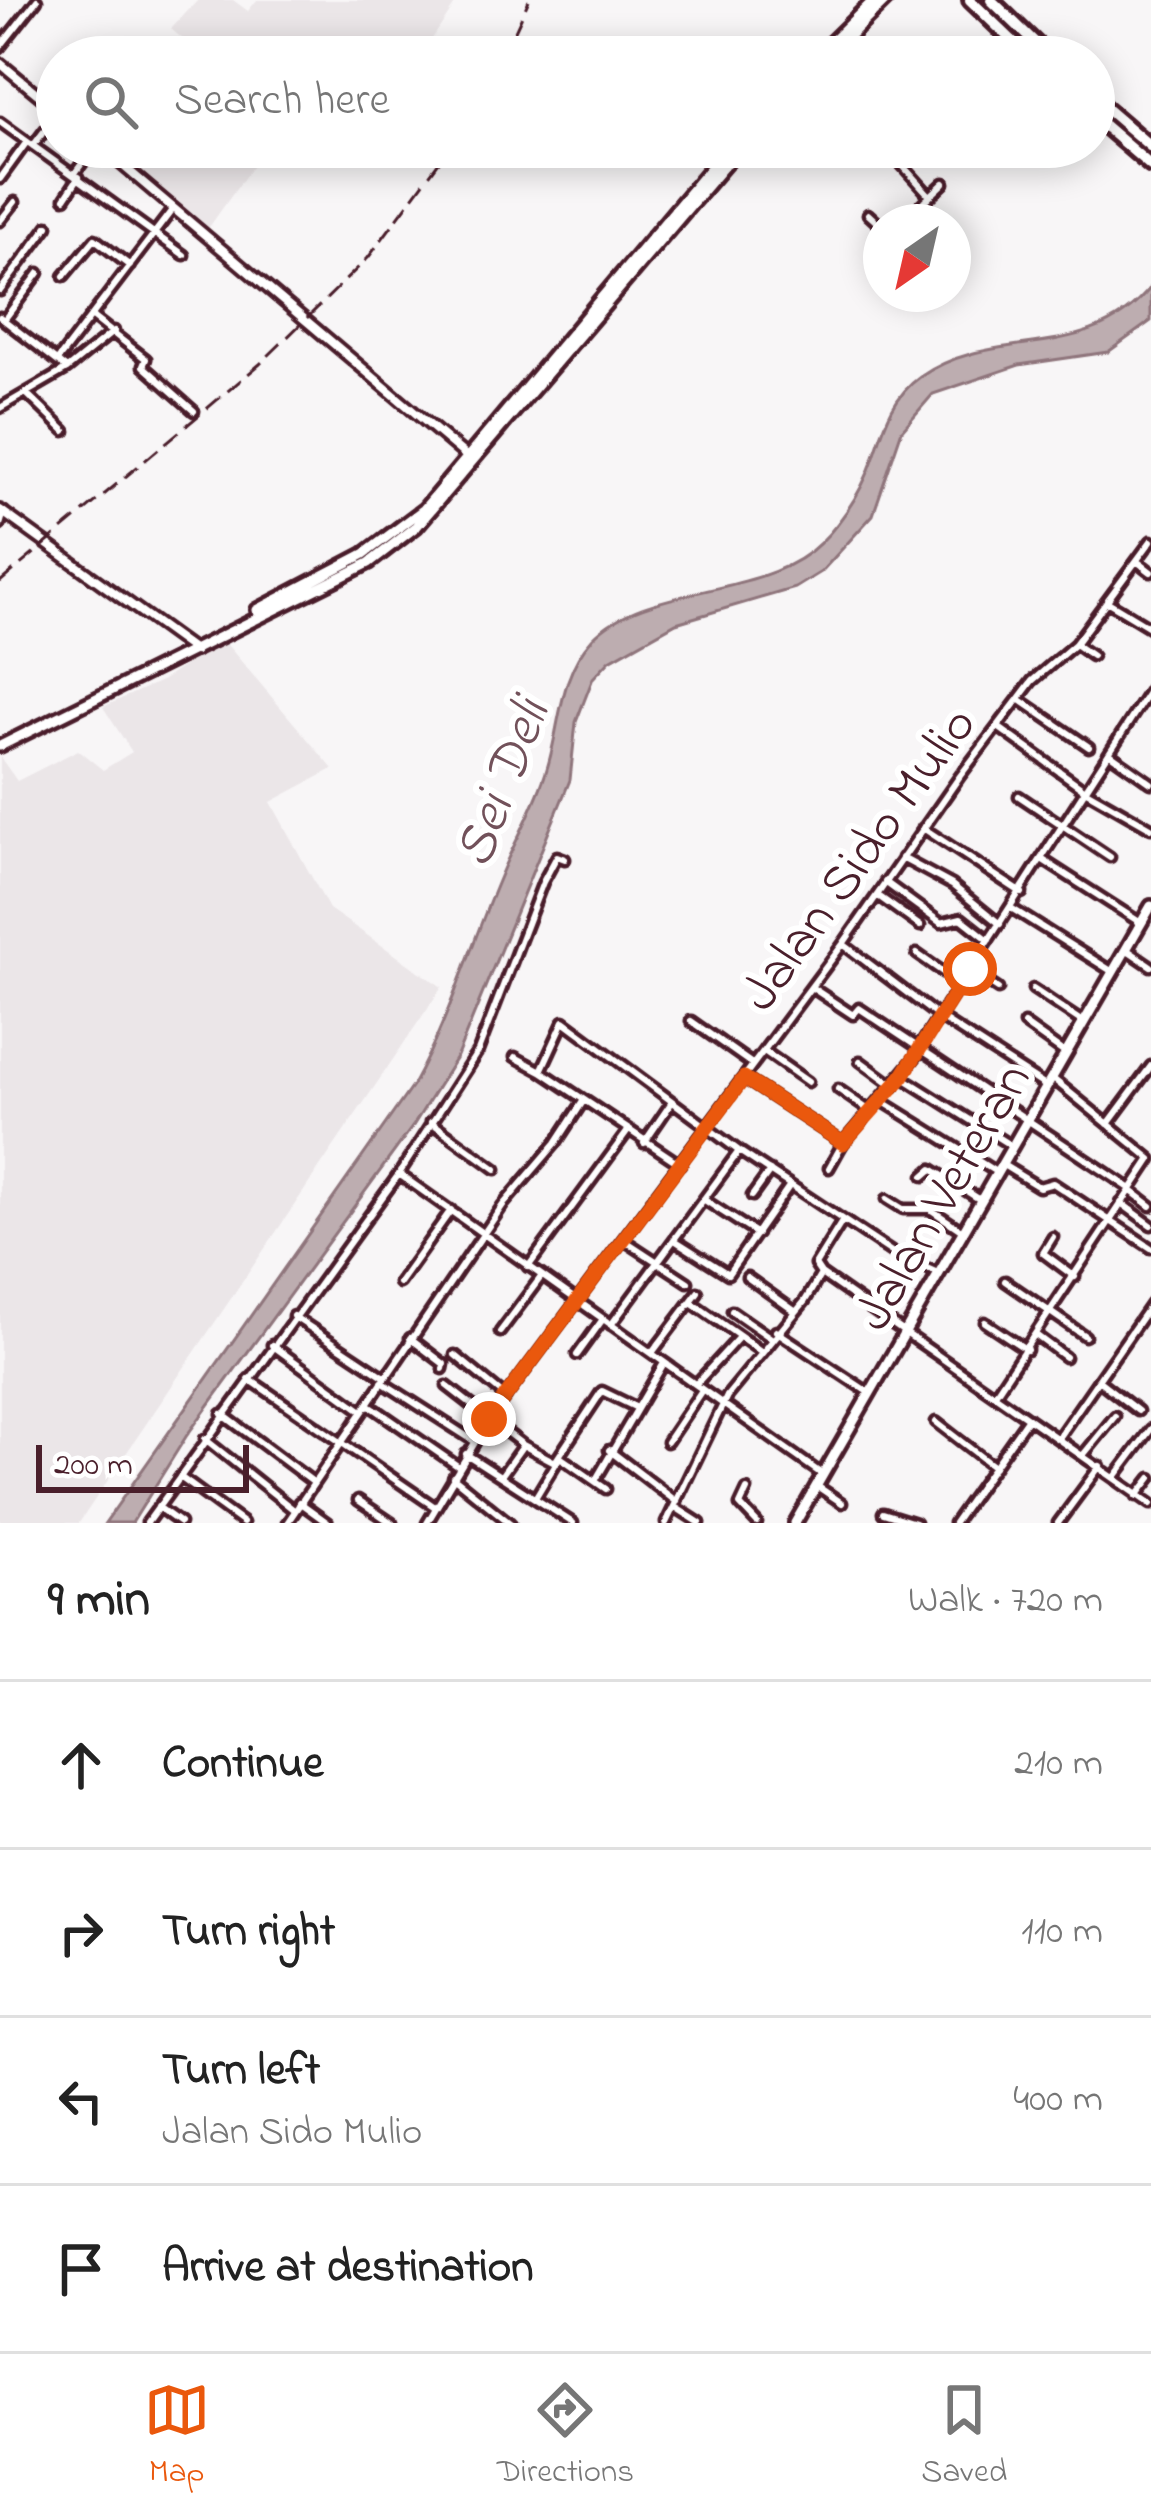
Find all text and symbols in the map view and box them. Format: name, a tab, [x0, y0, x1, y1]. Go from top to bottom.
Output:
search box	[36, 36, 1115, 168]
icon: search	[78, 69, 144, 135]
text: Search here	[174, 69, 390, 135]
north arrow	[863, 204, 971, 312]
water label: Sei Deli	[435, 684, 577, 880]
street label: Jalan Sido Mulio	[723, 692, 998, 1029]
route start	[943, 942, 997, 996]
street label: Jalan Veteran	[837, 1049, 1054, 1347]
route end	[462, 1392, 516, 1446]
scale bar	[36, 1439, 249, 1492]
text: 200 m	[54, 1442, 133, 1490]
text: 9 min	[48, 1564, 150, 1639]
text: Walk · 720 m	[908, 1573, 1103, 1630]
icon: ahead	[48, 1732, 114, 1798]
text: Continue	[162, 1732, 323, 1798]
text: 210 m	[1014, 1736, 1103, 1793]
icon: right	[48, 1900, 114, 1966]
text: Turn right	[162, 1900, 335, 1966]
text: 110 m	[1021, 1904, 1103, 1961]
text: Turn left	[162, 2039, 320, 2105]
icon: left	[48, 2068, 114, 2134]
text: 400 m	[1013, 2072, 1103, 2129]
text: Jalan Sido Mulio	[162, 2105, 422, 2162]
icon: arrive	[48, 2236, 114, 2302]
text: Arrive at destination	[162, 2236, 533, 2302]
tab: Map	[144, 2377, 210, 2497]
tab: Directions	[497, 2377, 634, 2497]
tab: Saved	[921, 2377, 1007, 2497]

